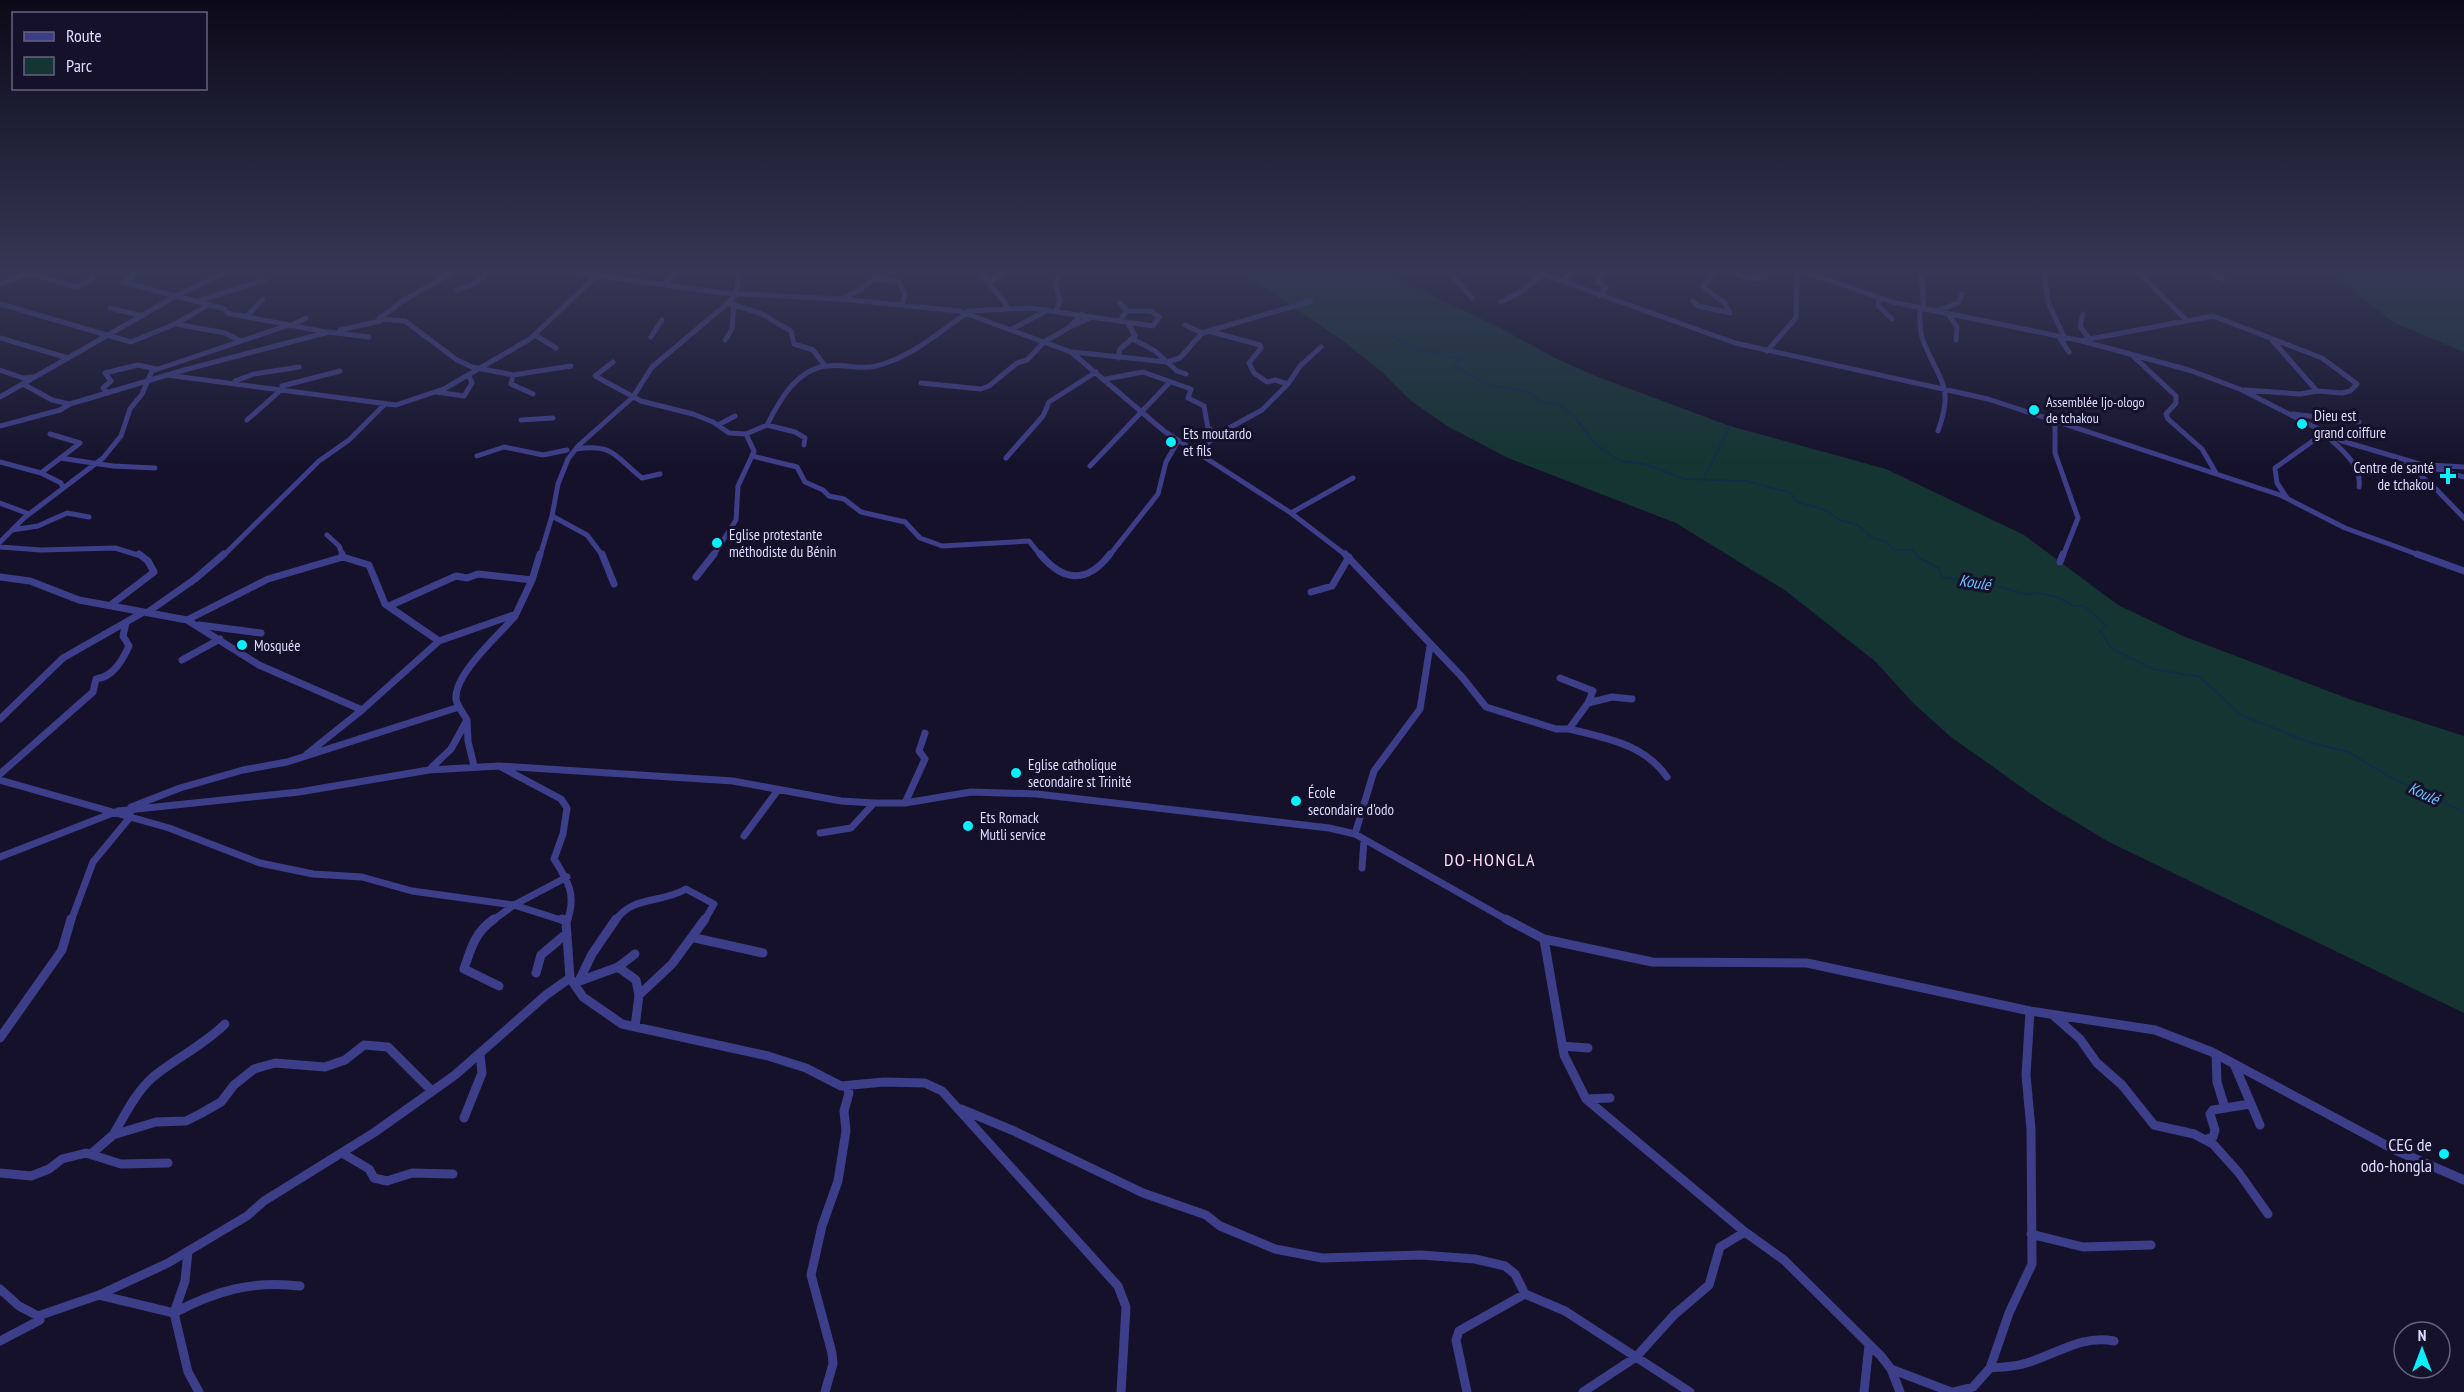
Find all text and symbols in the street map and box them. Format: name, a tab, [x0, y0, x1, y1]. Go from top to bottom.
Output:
legend	[12, 12, 207, 90]
text: Route	[66, 24, 102, 47]
text: Parc	[66, 54, 93, 77]
place label: Assemblée Ijo-ologo de tchakou	[2046, 393, 2145, 427]
marker: Assemblée Ijo-ologo de tchakou	[2027, 403, 2041, 417]
place label: Dieu est grand coiffure	[2314, 406, 2386, 442]
marker: Dieu est grand coiffure	[2295, 417, 2309, 431]
place label: Ets moutardo et fils	[1183, 424, 1252, 460]
marker: Ets moutardo et fils	[1164, 435, 1178, 449]
place label: Centre de santé de tchakou	[2353, 458, 2434, 494]
marker: Centre de santé de tchakou	[2439, 467, 2457, 485]
place label: Eglise protestante méthodiste du Bénin	[729, 525, 836, 561]
marker: Eglise protestante méthodiste du Bénin	[710, 536, 724, 550]
water label: Koulé	[1958, 570, 1993, 595]
place label: Mosquée	[254, 636, 300, 655]
marker: Mosquée	[235, 638, 249, 652]
place label: Eglise catholique secondaire st Trinité	[1028, 755, 1131, 791]
marker: Eglise catholique secondaire st Trinité	[1009, 766, 1023, 780]
water label: Koulé	[2406, 777, 2444, 809]
place label: École secondaire d'odo	[1308, 783, 1394, 819]
marker: École secondaire d'odo	[1289, 794, 1303, 808]
place label: Ets Romack Mutli service	[980, 808, 1046, 844]
marker: Ets Romack Mutli service	[961, 819, 975, 833]
district label: DO-HONGLA	[1444, 848, 1536, 871]
place label: CEG de odo-hongla	[2361, 1133, 2432, 1177]
marker: CEG de odo-hongla	[2437, 1147, 2451, 1161]
north arrow	[2392, 1320, 2452, 1380]
text: N	[2418, 1325, 2426, 1345]

